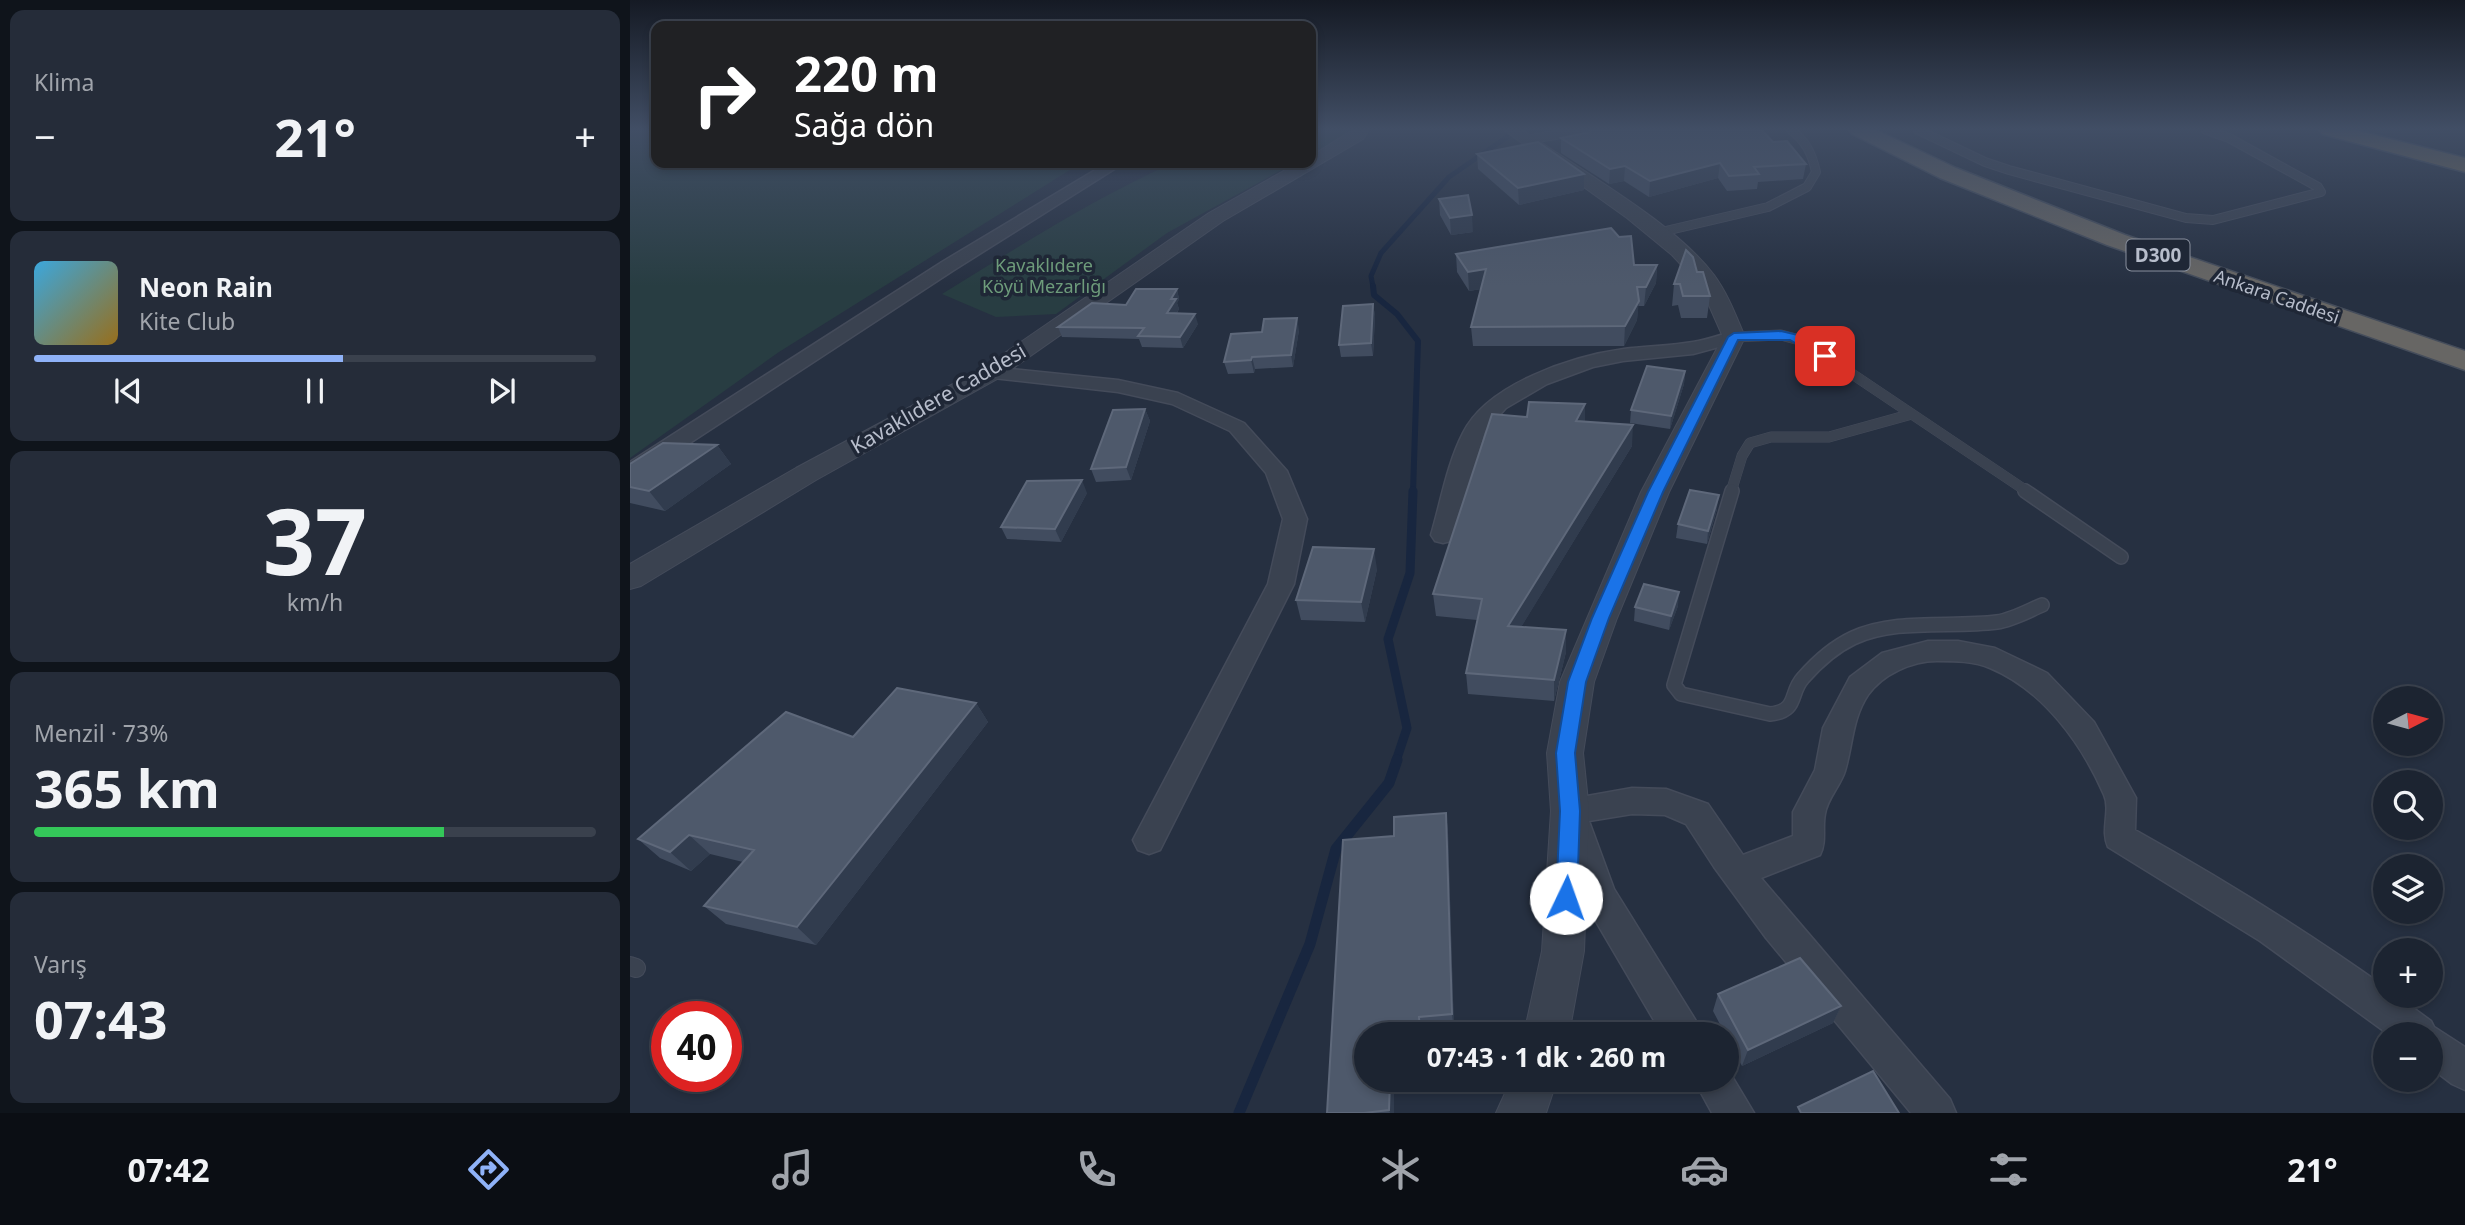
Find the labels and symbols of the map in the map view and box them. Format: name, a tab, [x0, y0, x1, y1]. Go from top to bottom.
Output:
road number: D300	[2126, 240, 2190, 270]
park label: Kavaklıdere Köyü Mezarlığı	[982, 253, 1106, 298]
street label: Ankara Caddesi	[2211, 263, 2343, 329]
pin	[1795, 326, 1855, 386]
street label: Kavaklıdere Caddesi	[845, 336, 1031, 460]
north arrow	[2373, 686, 2443, 756]
position arrow	[1529, 861, 1603, 935]
speed limit sign: 40	[651, 1001, 742, 1092]

